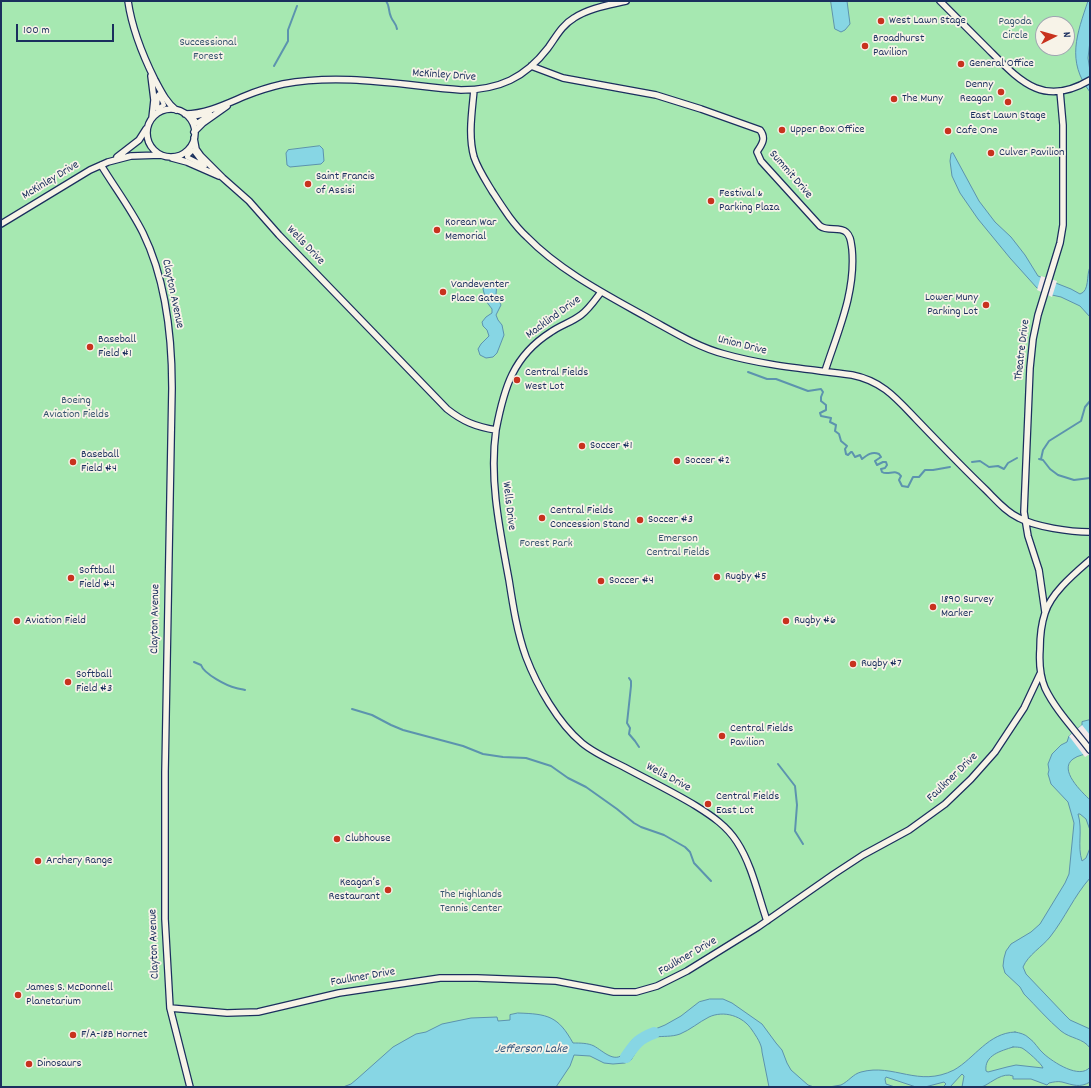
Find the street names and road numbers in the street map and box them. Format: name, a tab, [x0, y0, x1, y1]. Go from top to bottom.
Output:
street label: McKinley Drive	[412, 67, 476, 85]
street label: Summit Drive	[765, 148, 815, 202]
street label: McKinley Drive	[20, 158, 82, 204]
street label: Wells Drive	[283, 223, 327, 269]
street label: Clayton Avenue	[158, 258, 186, 330]
street label: Macklind Drive	[524, 293, 584, 343]
street label: Theatre Drive	[1012, 319, 1034, 381]
street label: Union Drive	[716, 333, 768, 359]
street label: Wells Drive	[498, 481, 518, 531]
street label: Clayton Avenue	[148, 584, 164, 654]
street label: Faulkner Drive	[925, 750, 981, 806]
street label: Wells Drive	[643, 760, 693, 796]
street label: Clayton Avenue	[147, 909, 163, 979]
street label: Faulkner Drive	[656, 934, 720, 980]
street label: Faulkner Drive	[330, 965, 396, 991]

